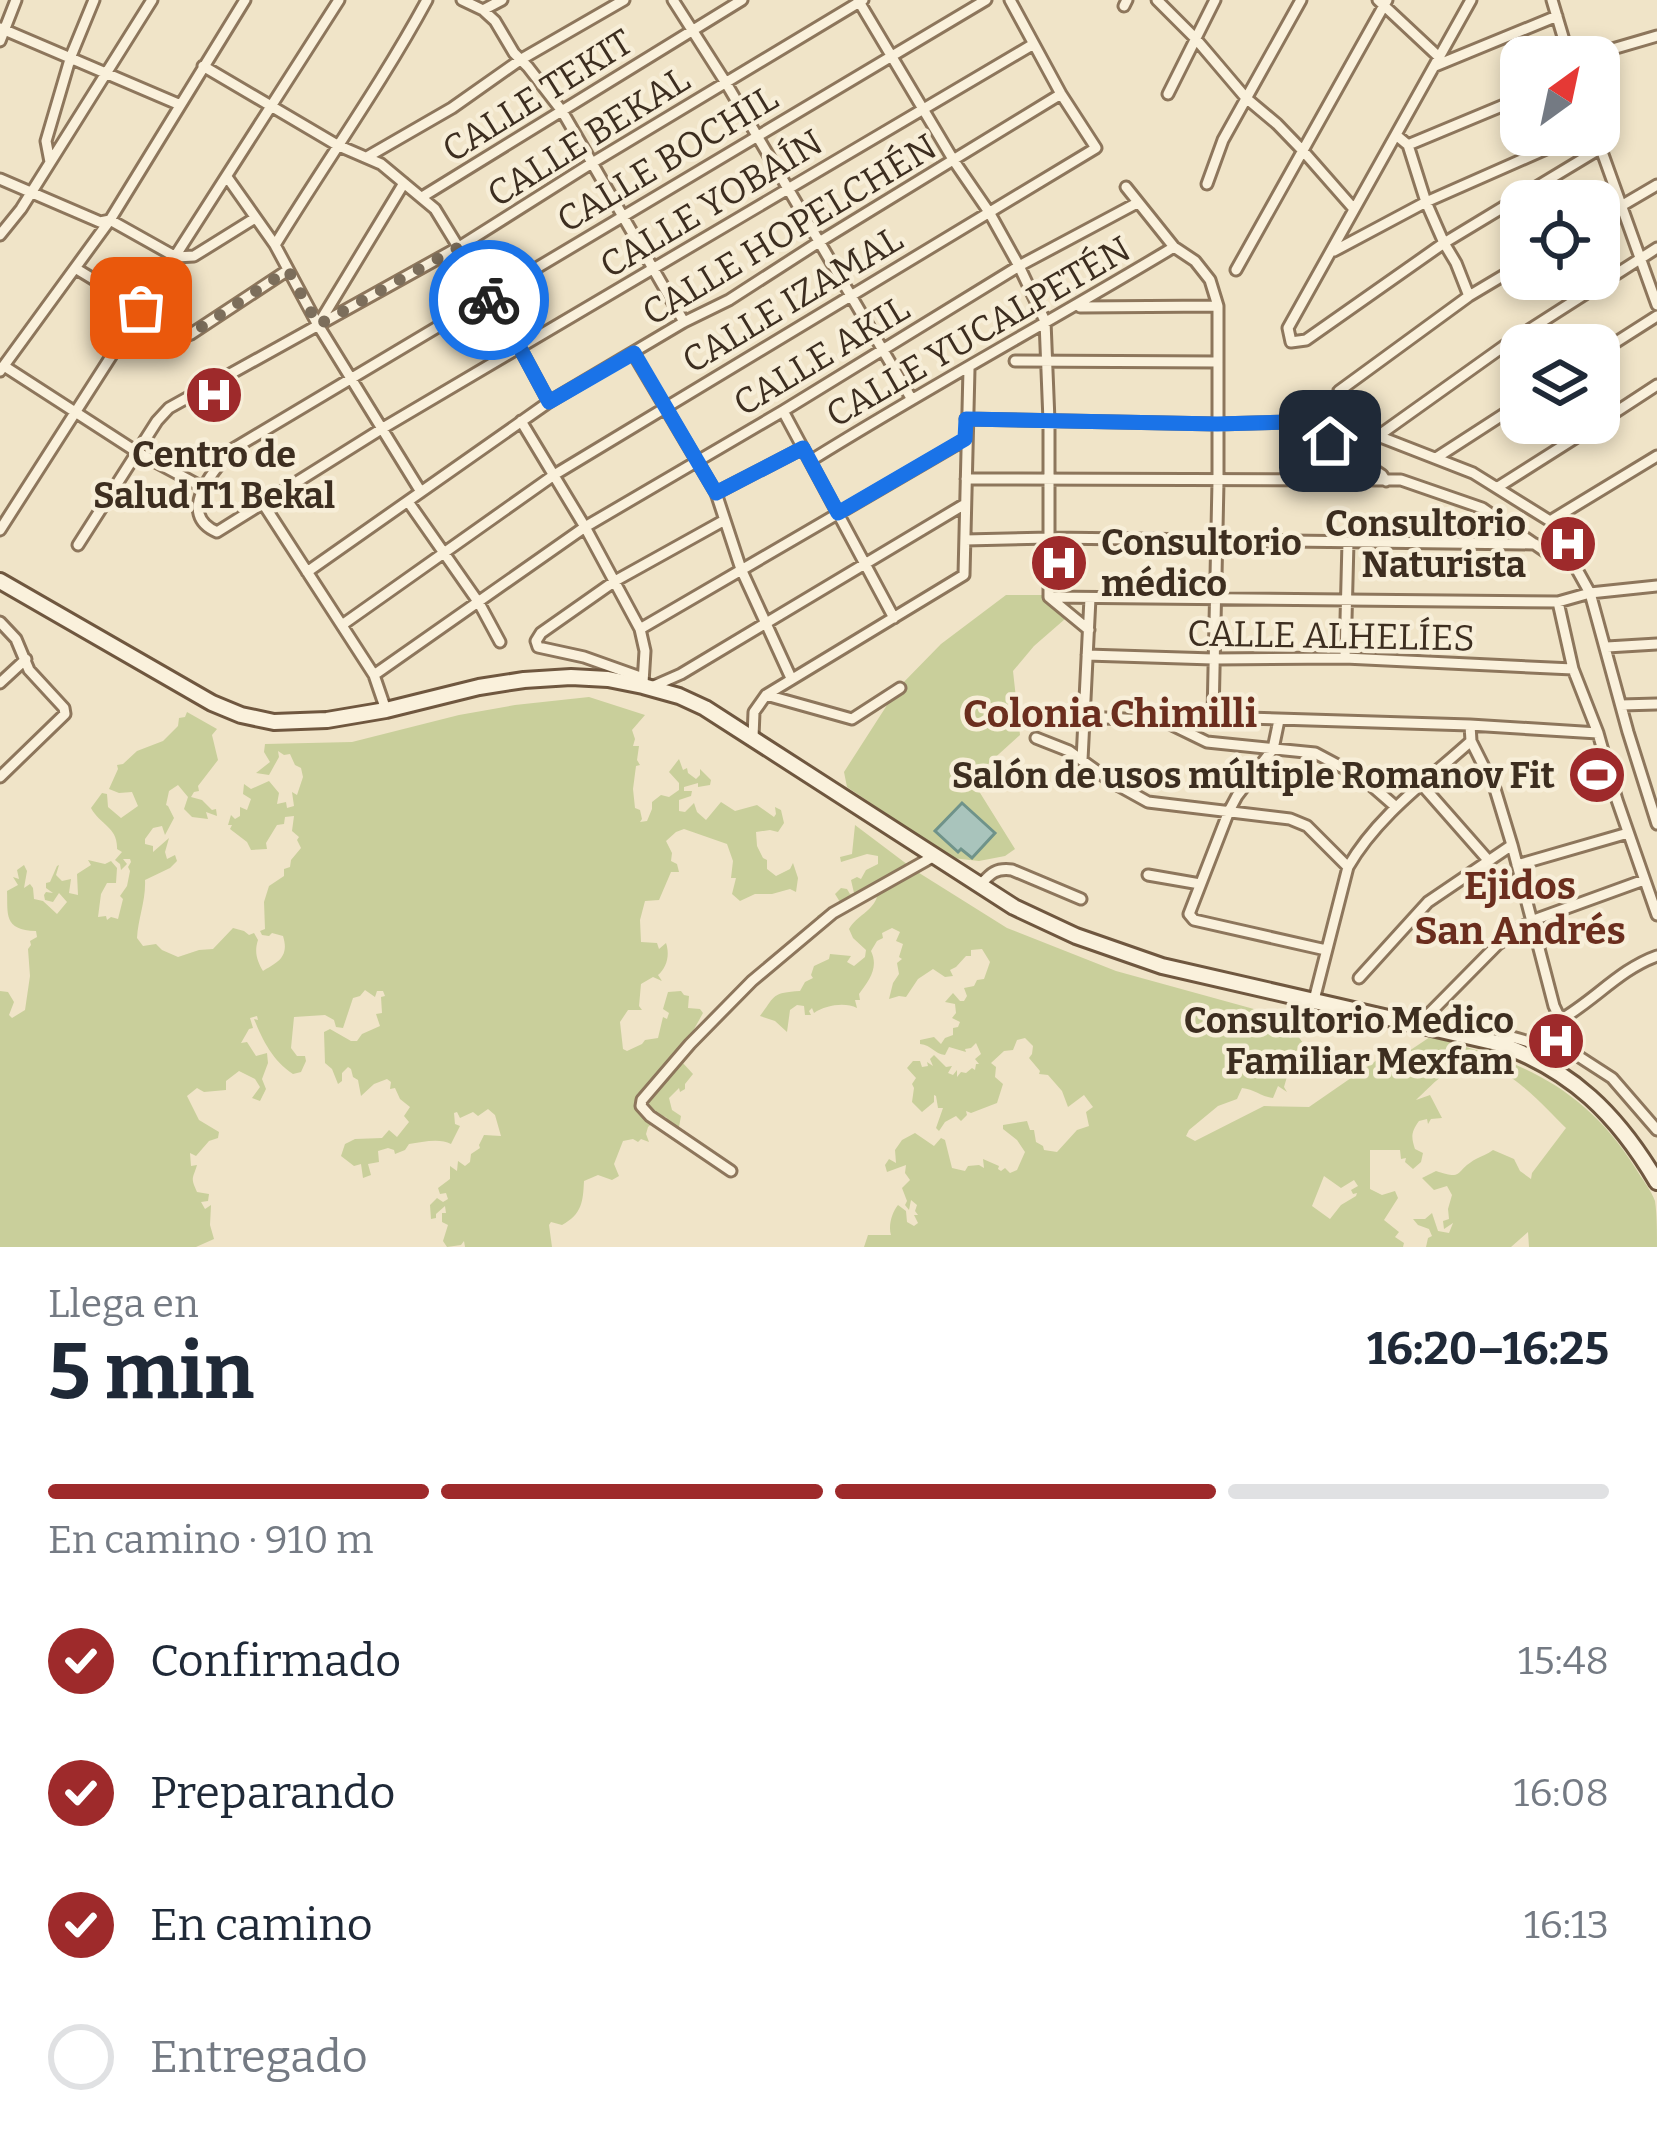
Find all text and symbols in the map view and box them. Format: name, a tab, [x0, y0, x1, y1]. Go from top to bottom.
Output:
street label: CALLE TEKIT	[434, 20, 641, 172]
north arrow	[1500, 36, 1620, 156]
map controls	[1500, 36, 1620, 444]
street label: CALLE BEKAL	[479, 57, 698, 216]
street label: CALLE BOCHIL	[549, 76, 786, 242]
street label: CALLE YOBAÍN	[592, 120, 831, 288]
street label: CALLE HOPELCHÉN	[634, 125, 945, 335]
button: locate	[1500, 180, 1620, 300]
street label: CALLE IZAMAL	[674, 217, 911, 383]
street label: CALLE YUCALPETÉN	[819, 227, 1138, 437]
courier	[429, 240, 549, 360]
pin	[90, 257, 192, 359]
icon: bike	[456, 267, 522, 333]
icon: bag	[108, 275, 174, 341]
street label: CALLE AKIL	[726, 286, 917, 425]
button: layers	[1500, 324, 1620, 444]
hospital icon: Centro de Salud T1 Bekal	[183, 364, 245, 426]
pin	[1279, 390, 1381, 492]
icon: home	[1297, 408, 1363, 474]
place label: Centro de Salud T1 Bekal	[93, 433, 335, 518]
place label: Consultorio Naturista	[1325, 502, 1526, 587]
hospital icon: Consultorio Naturista	[1537, 513, 1599, 575]
place label: Consultorio médico	[1101, 521, 1302, 606]
hospital icon: Consultorio médico	[1028, 532, 1090, 594]
street label: CALLE ALHELÍES	[1187, 611, 1475, 661]
district label: Colonia Chimilli	[963, 691, 1257, 737]
sports icon: Salón de usos múltiple Romanov Fit	[1566, 744, 1628, 806]
place label: Salón de usos múltiple Romanov Fit	[952, 754, 1555, 798]
district label: Ejidos San Andrés	[1414, 863, 1626, 954]
place label: Consultorio Medico Familiar Mexfam	[1184, 999, 1514, 1084]
hospital icon: Consultorio Medico Familiar Mexfam	[1525, 1010, 1587, 1072]
text: Llega en	[48, 1281, 199, 1327]
text: 16:20–16:25	[1367, 1322, 1609, 1376]
text: 5 min	[48, 1325, 254, 1419]
text: En camino · 910 m	[48, 1517, 373, 1563]
icon: check	[48, 1628, 114, 1694]
text: Confirmado	[150, 1634, 401, 1688]
text: 15:48	[1518, 1638, 1609, 1684]
icon: check	[48, 1760, 114, 1826]
text: Preparando	[150, 1766, 395, 1820]
text: 16:08	[1514, 1770, 1609, 1816]
icon: check	[48, 1892, 114, 1958]
text: En camino	[150, 1898, 373, 1952]
text: 16:13	[1524, 1902, 1609, 1948]
text: Entregado	[150, 2030, 368, 2084]

